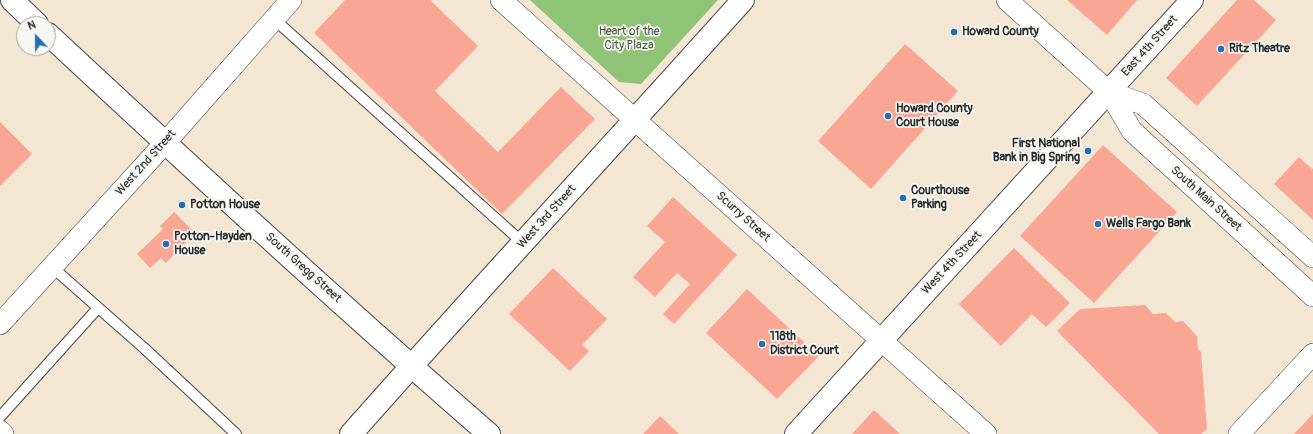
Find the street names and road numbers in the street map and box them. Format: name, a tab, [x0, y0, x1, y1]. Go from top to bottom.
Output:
street label: East 4th Street	[1119, 12, 1181, 80]
street label: West 2nd Street	[113, 127, 179, 199]
street label: South Main Street	[1167, 163, 1245, 235]
street label: West 3rd Street	[515, 182, 579, 252]
street label: Scurry Street	[713, 189, 773, 245]
street label: West 4th Street	[919, 228, 985, 298]
street label: South Gregg Street	[262, 230, 344, 306]

